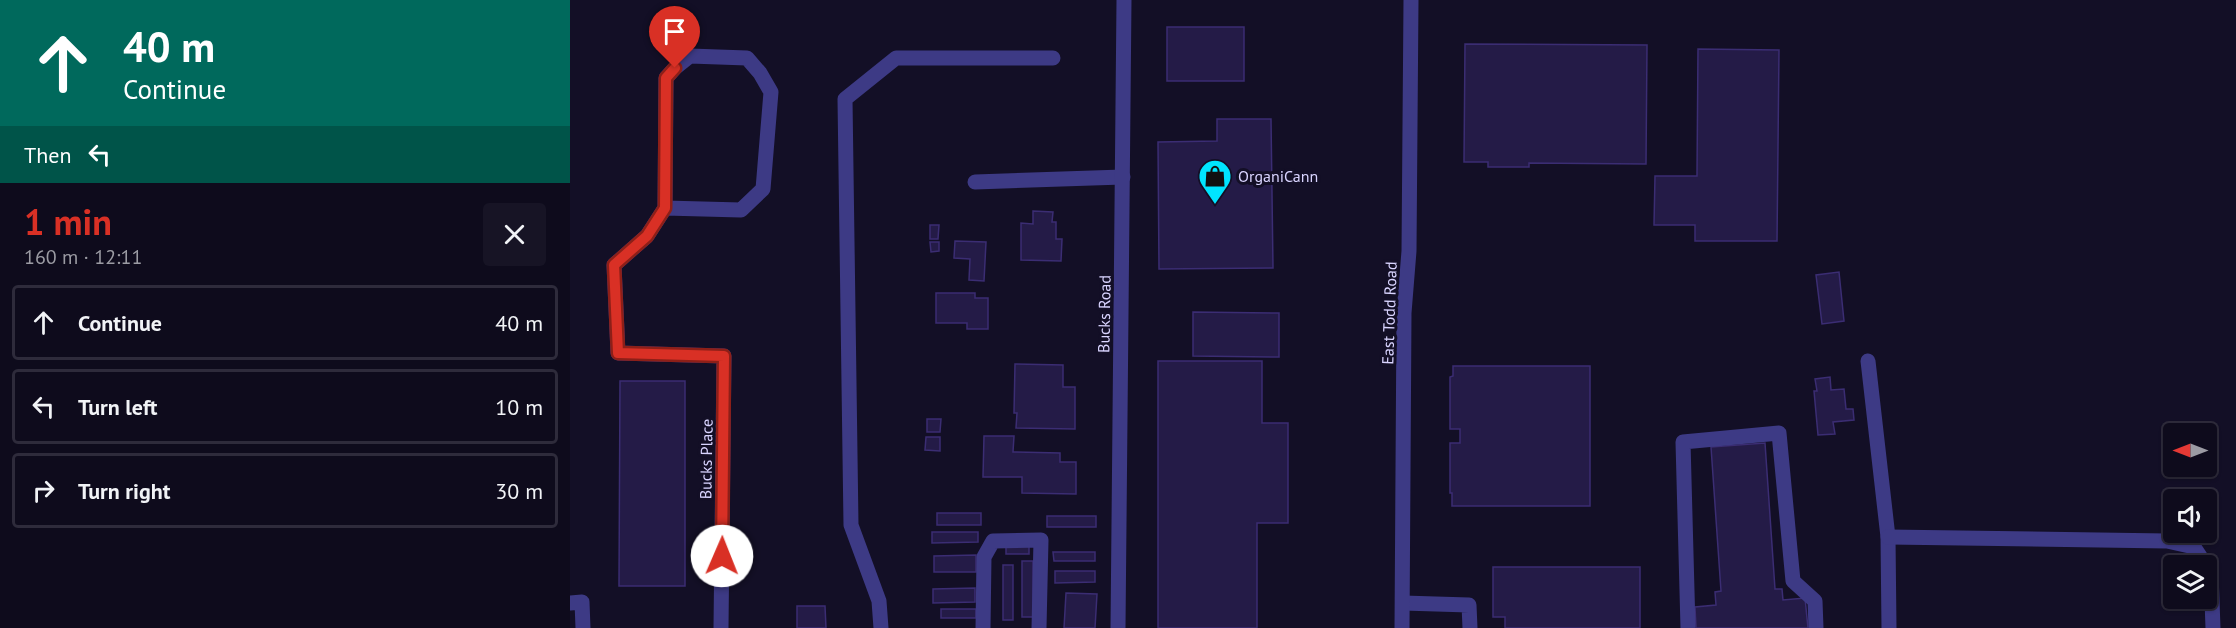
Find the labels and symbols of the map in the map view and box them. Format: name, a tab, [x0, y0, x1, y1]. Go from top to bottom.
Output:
pin	[649, 6, 700, 68]
shop icon: OrganiCann	[1197, 158, 1233, 205]
place label: OrganiCann	[1238, 166, 1318, 186]
street label: East Todd Road	[1377, 261, 1401, 365]
street label: Bucks Road	[1093, 275, 1115, 353]
street label: Bucks Place	[695, 419, 717, 499]
north arrow	[2163, 423, 2217, 477]
position arrow	[690, 524, 754, 588]

